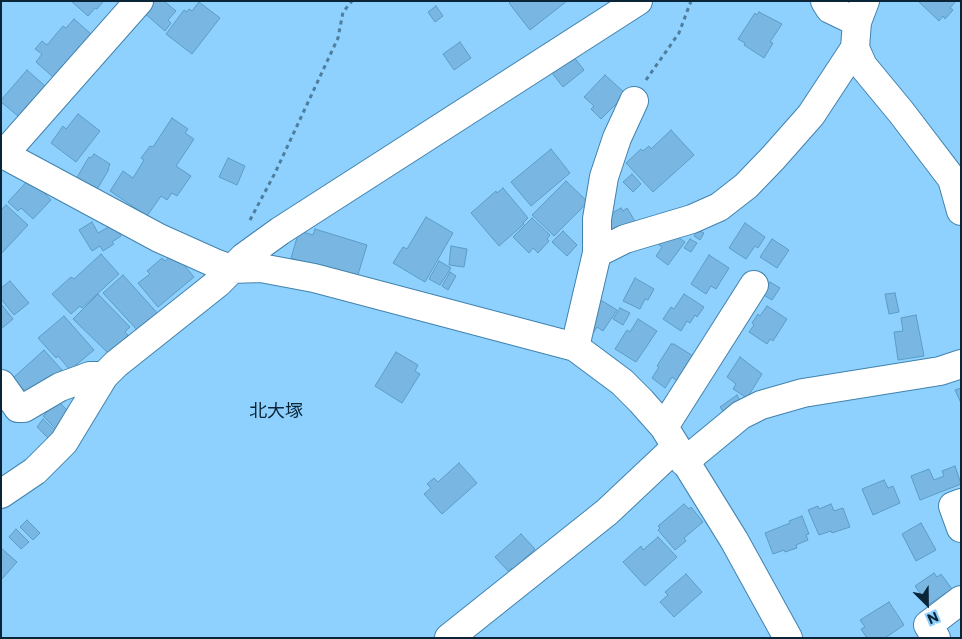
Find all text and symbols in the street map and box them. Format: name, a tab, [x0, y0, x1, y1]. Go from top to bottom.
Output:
district label: 北大塚	[249, 400, 303, 422]
north arrow	[902, 579, 952, 629]
text: N	[925, 608, 941, 628]

